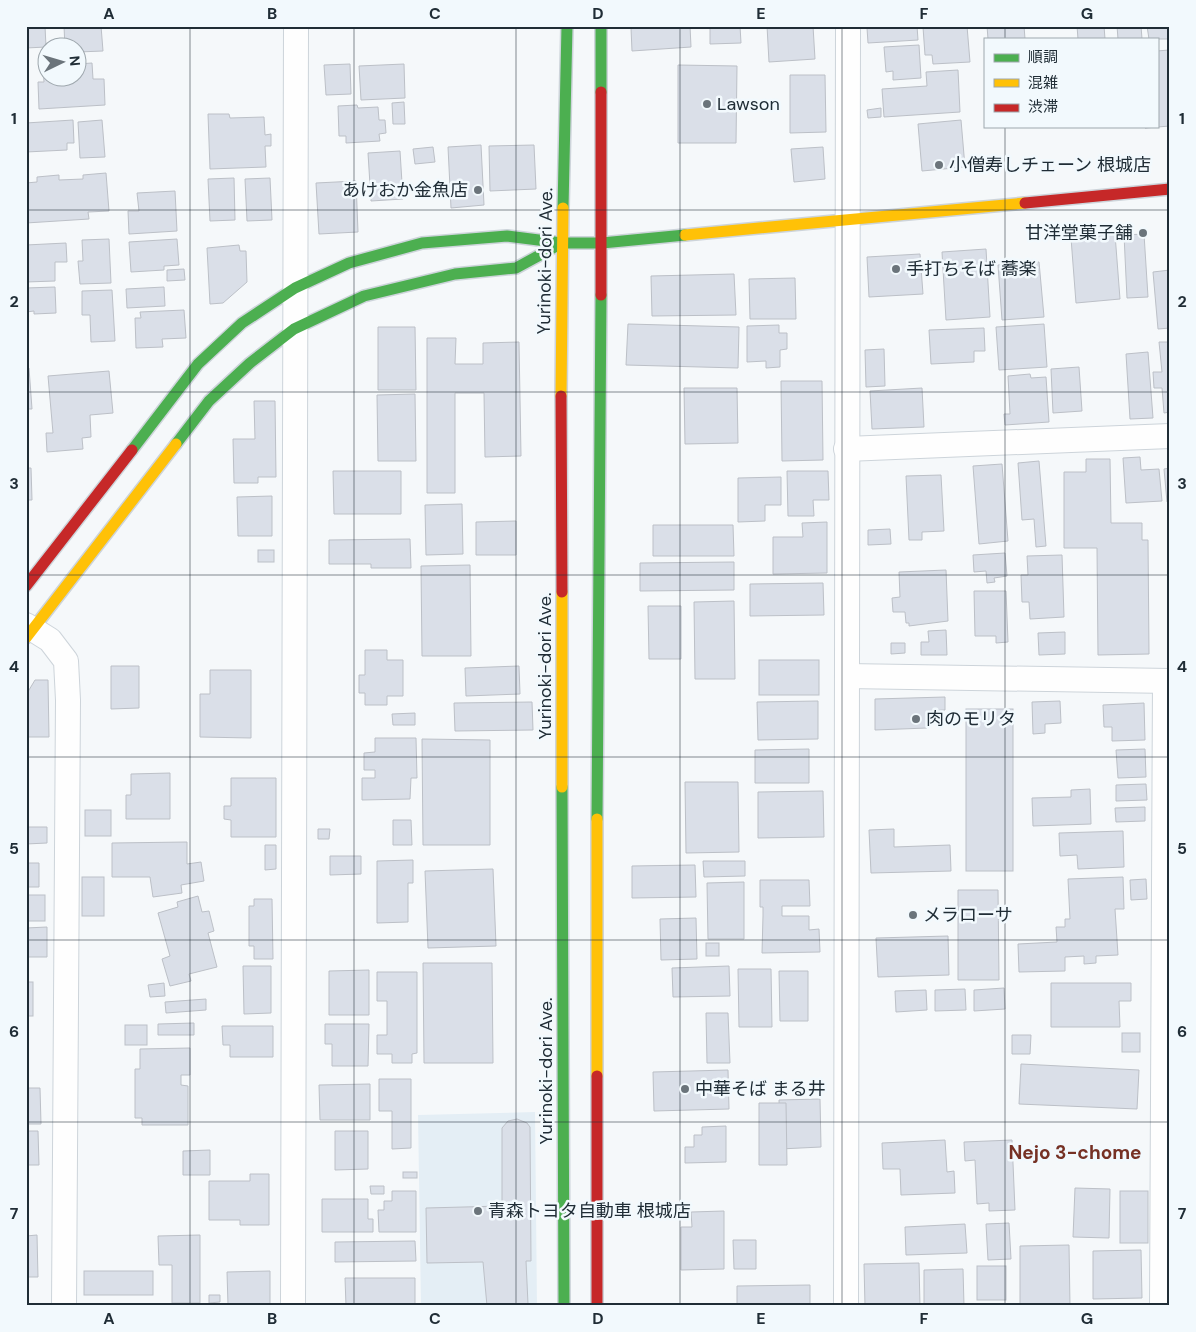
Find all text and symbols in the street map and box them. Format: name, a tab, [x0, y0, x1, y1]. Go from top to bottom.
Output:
text: A	[103, 3, 115, 24]
text: B	[267, 3, 277, 24]
text: C	[429, 3, 441, 24]
text: D	[592, 3, 604, 24]
text: E	[756, 3, 766, 24]
text: F	[920, 3, 929, 24]
text: G	[1081, 3, 1093, 24]
north arrow	[38, 38, 88, 88]
legend	[984, 38, 1158, 128]
text: 順調	[1028, 47, 1058, 67]
text: N	[66, 55, 84, 67]
text: 混雑	[1028, 73, 1058, 93]
place label: Lawson	[717, 92, 780, 116]
text: 渋滞	[1028, 97, 1058, 117]
marker: Lawson	[701, 98, 713, 110]
text: 1	[11, 108, 17, 129]
text: 1	[1179, 108, 1185, 129]
place label: 小僧寿しチェーン 根城店	[949, 153, 1151, 177]
marker: 小僧寿しチェーン 根城店	[933, 159, 945, 171]
place label: あけおか金魚店	[342, 178, 468, 202]
marker: あけおか金魚店	[472, 184, 484, 196]
street label: Yurinoki-dori Ave.	[532, 187, 558, 335]
place label: 甘洋堂菓子舗	[1025, 221, 1133, 245]
marker: 甘洋堂菓子舗	[1137, 227, 1149, 239]
place label: 手打ちそば 蕎楽	[906, 257, 1037, 281]
marker: 手打ちそば 蕎楽	[890, 263, 902, 275]
text: 2	[9, 291, 19, 312]
text: 2	[1177, 291, 1187, 312]
text: 3	[9, 473, 19, 494]
text: 3	[1177, 473, 1187, 494]
street label: Yurinoki-dori Ave.	[533, 593, 557, 739]
text: 4	[9, 656, 19, 677]
text: 4	[1177, 656, 1187, 677]
place label: 肉のモリタ	[926, 707, 1016, 731]
marker: 肉のモリタ	[910, 713, 922, 725]
text: 5	[9, 838, 19, 859]
text: 5	[1177, 838, 1187, 859]
place label: メラローサ	[923, 903, 1013, 927]
marker: メラローサ	[907, 909, 919, 921]
street label: Yurinoki-dori Ave.	[534, 998, 558, 1144]
text: 6	[9, 1021, 19, 1042]
text: 6	[1177, 1021, 1187, 1042]
place label: 中華そば まる井	[695, 1077, 826, 1101]
marker: 中華そば まる井	[679, 1083, 691, 1095]
district label: Nejo 3-chome	[1008, 1140, 1142, 1165]
place label: 青森トヨタ自動車 根城店	[488, 1199, 691, 1223]
text: 7	[10, 1203, 19, 1224]
text: 7	[1178, 1203, 1187, 1224]
marker: 青森トヨタ自動車 根城店	[472, 1205, 484, 1217]
text: A	[103, 1308, 115, 1329]
text: B	[267, 1308, 277, 1329]
text: C	[429, 1308, 441, 1329]
text: D	[592, 1308, 604, 1329]
text: E	[756, 1308, 766, 1329]
text: F	[920, 1308, 929, 1329]
text: G	[1081, 1308, 1093, 1329]

